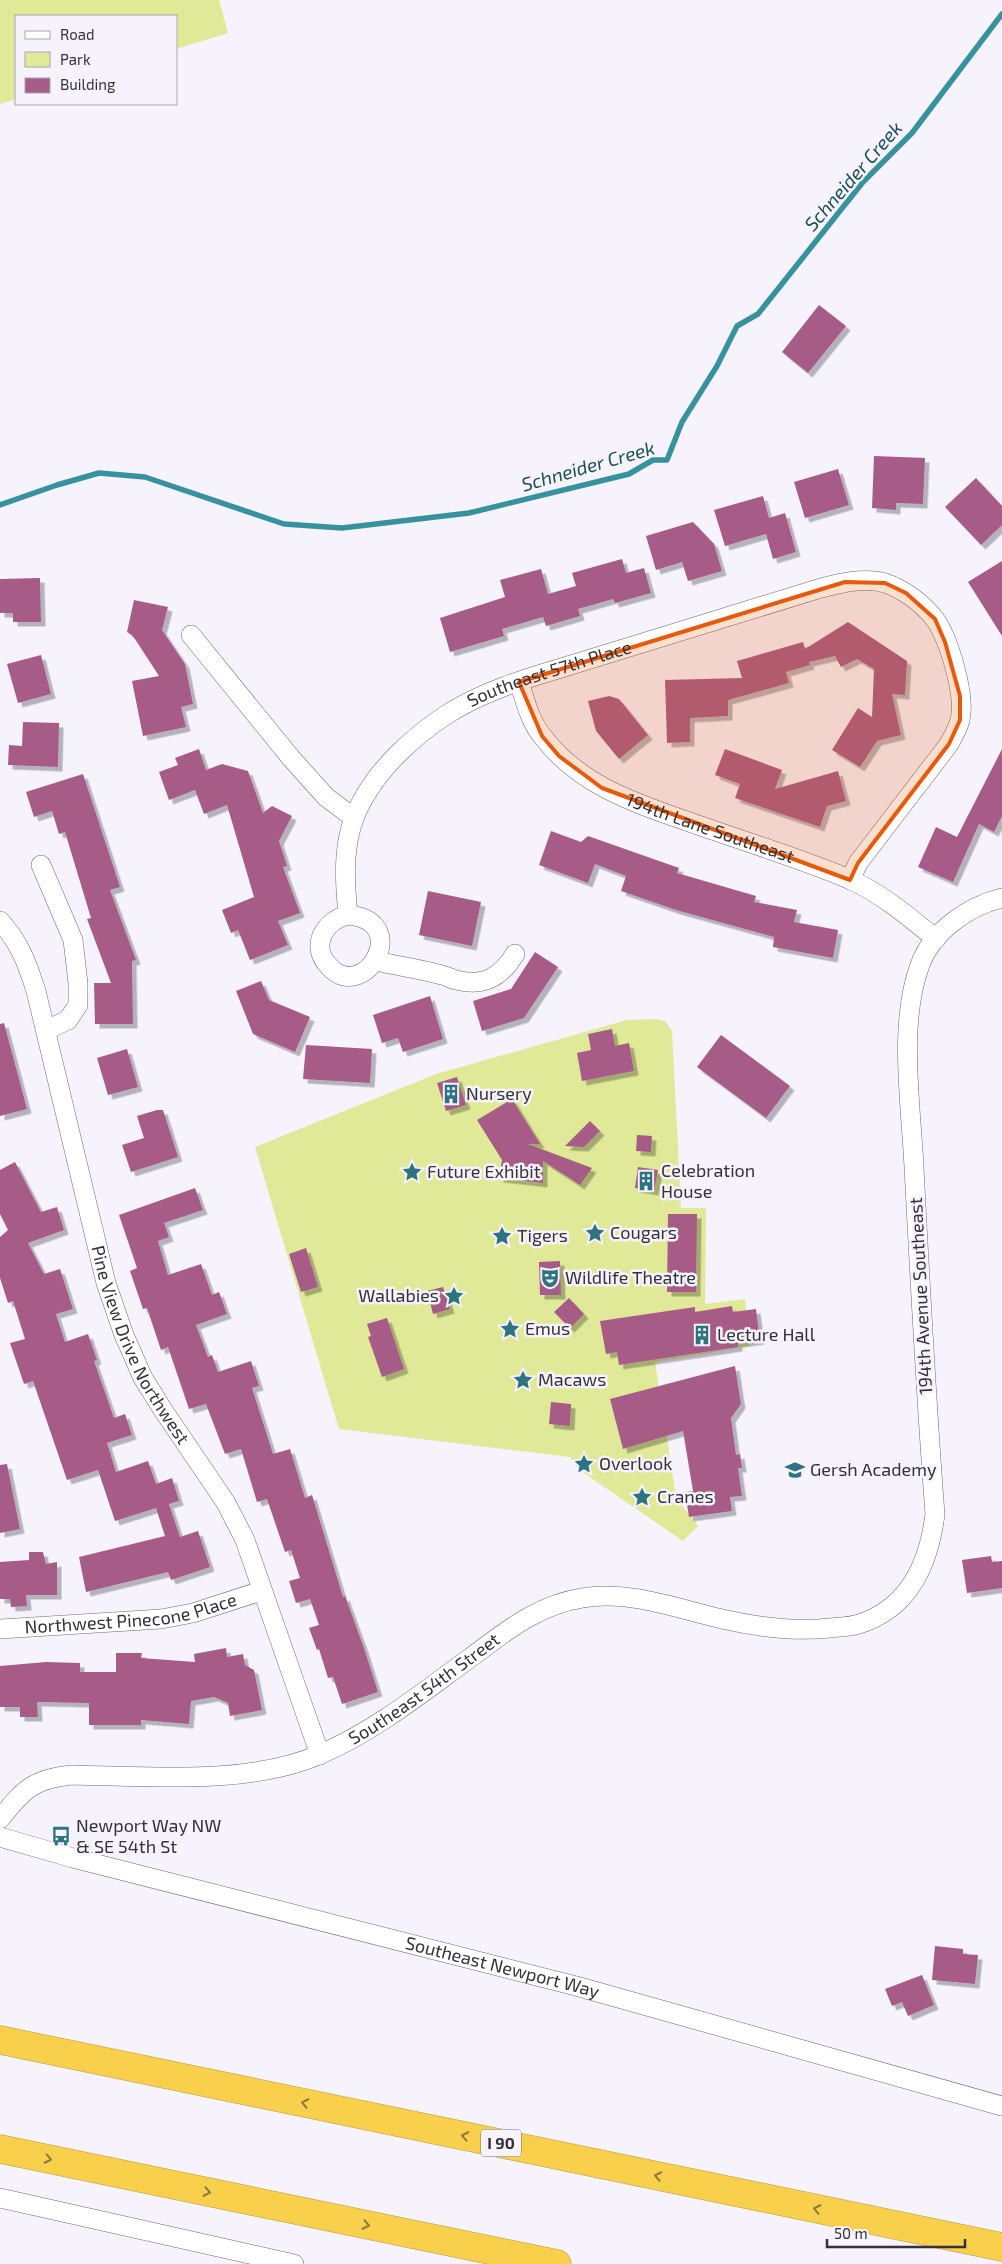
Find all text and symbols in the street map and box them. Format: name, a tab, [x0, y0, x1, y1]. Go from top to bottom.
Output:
legend	[15, 15, 178, 105]
text: Road	[60, 25, 95, 43]
text: Park	[60, 50, 91, 68]
text: Building	[60, 75, 116, 93]
water label: Schneider Creek	[799, 116, 907, 235]
water label: Schneider Creek	[519, 435, 657, 496]
street label: Southeast 57th Place	[463, 635, 634, 711]
street label: 194th Lane Southeast	[623, 788, 798, 867]
place label: Nursery	[466, 1082, 532, 1104]
building icon: Nursery	[440, 1083, 462, 1105]
place label: Celebration House	[661, 1159, 755, 1202]
place label: Future Exhibit	[427, 1160, 541, 1182]
place icon: Future Exhibit	[401, 1161, 423, 1183]
building icon: Celebration House	[635, 1170, 657, 1192]
street label: 194th Avenue Southeast	[904, 1197, 936, 1395]
place label: Cougars	[610, 1221, 677, 1243]
place icon: Cougars	[584, 1222, 606, 1244]
place label: Tigers	[517, 1224, 568, 1246]
place icon: Tigers	[491, 1225, 513, 1247]
street label: Pine View Drive Northwest	[87, 1243, 195, 1448]
place label: Wildlife Theatre	[565, 1266, 696, 1288]
theatre icon: Wildlife Theatre	[539, 1267, 561, 1289]
place label: Wallabies	[358, 1284, 439, 1306]
place icon: Wallabies	[443, 1285, 465, 1307]
place label: Emus	[525, 1317, 570, 1339]
place icon: Emus	[499, 1318, 521, 1340]
place label: Lecture Hall	[717, 1323, 816, 1345]
building icon: Lecture Hall	[691, 1324, 713, 1346]
place label: Macaws	[538, 1368, 606, 1390]
place icon: Macaws	[512, 1369, 534, 1391]
place label: Overlook	[599, 1452, 672, 1474]
place icon: Overlook	[573, 1453, 595, 1475]
place label: Gersh Academy	[810, 1458, 937, 1480]
school or university icon: Gersh Academy	[784, 1459, 806, 1481]
place label: Cranes	[657, 1485, 714, 1507]
place icon: Cranes	[631, 1486, 653, 1508]
street label: Northwest Pinecone Place	[24, 1588, 239, 1637]
street label: Southeast 54th Street	[344, 1628, 504, 1749]
place label: Newport Way NW & SE 54th St	[76, 1814, 221, 1857]
bus stop icon: Newport Way NW & SE 54th St	[50, 1825, 72, 1847]
street label: Southeast Newport Way	[403, 1931, 603, 2002]
one-way arrow	[301, 2098, 310, 2109]
road number: I 90	[481, 2130, 521, 2156]
one-way arrow	[460, 2131, 469, 2142]
one-way arrow	[43, 2154, 52, 2164]
one-way arrow	[654, 2171, 662, 2182]
one-way arrow	[202, 2186, 211, 2197]
one-way arrow	[813, 2204, 822, 2215]
scale bar	[827, 2216, 964, 2248]
one-way arrow	[362, 2219, 371, 2230]
text: 50 m	[834, 2224, 868, 2242]

